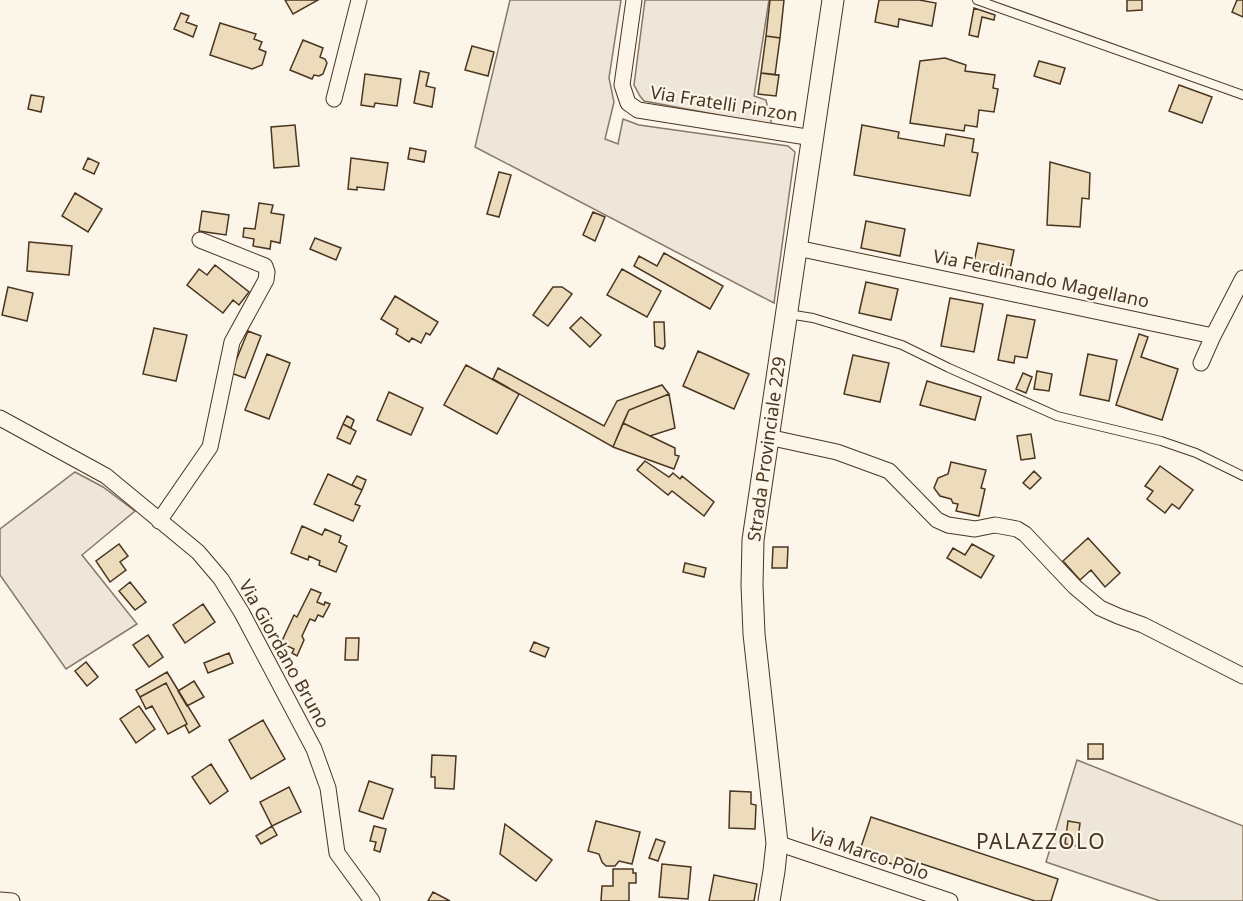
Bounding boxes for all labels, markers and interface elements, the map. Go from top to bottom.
street label: Via Fratelli Pinzon [649,79,800,127]
street label: Via Ferdinando Magellano [931,243,1152,313]
street label: Strada Provinciale 229 [741,355,791,543]
street label: Via Giordano Bruno [234,575,336,732]
street label: Via Marco Polo [806,821,932,885]
district label: PALAZZOLO [976,827,1106,855]

